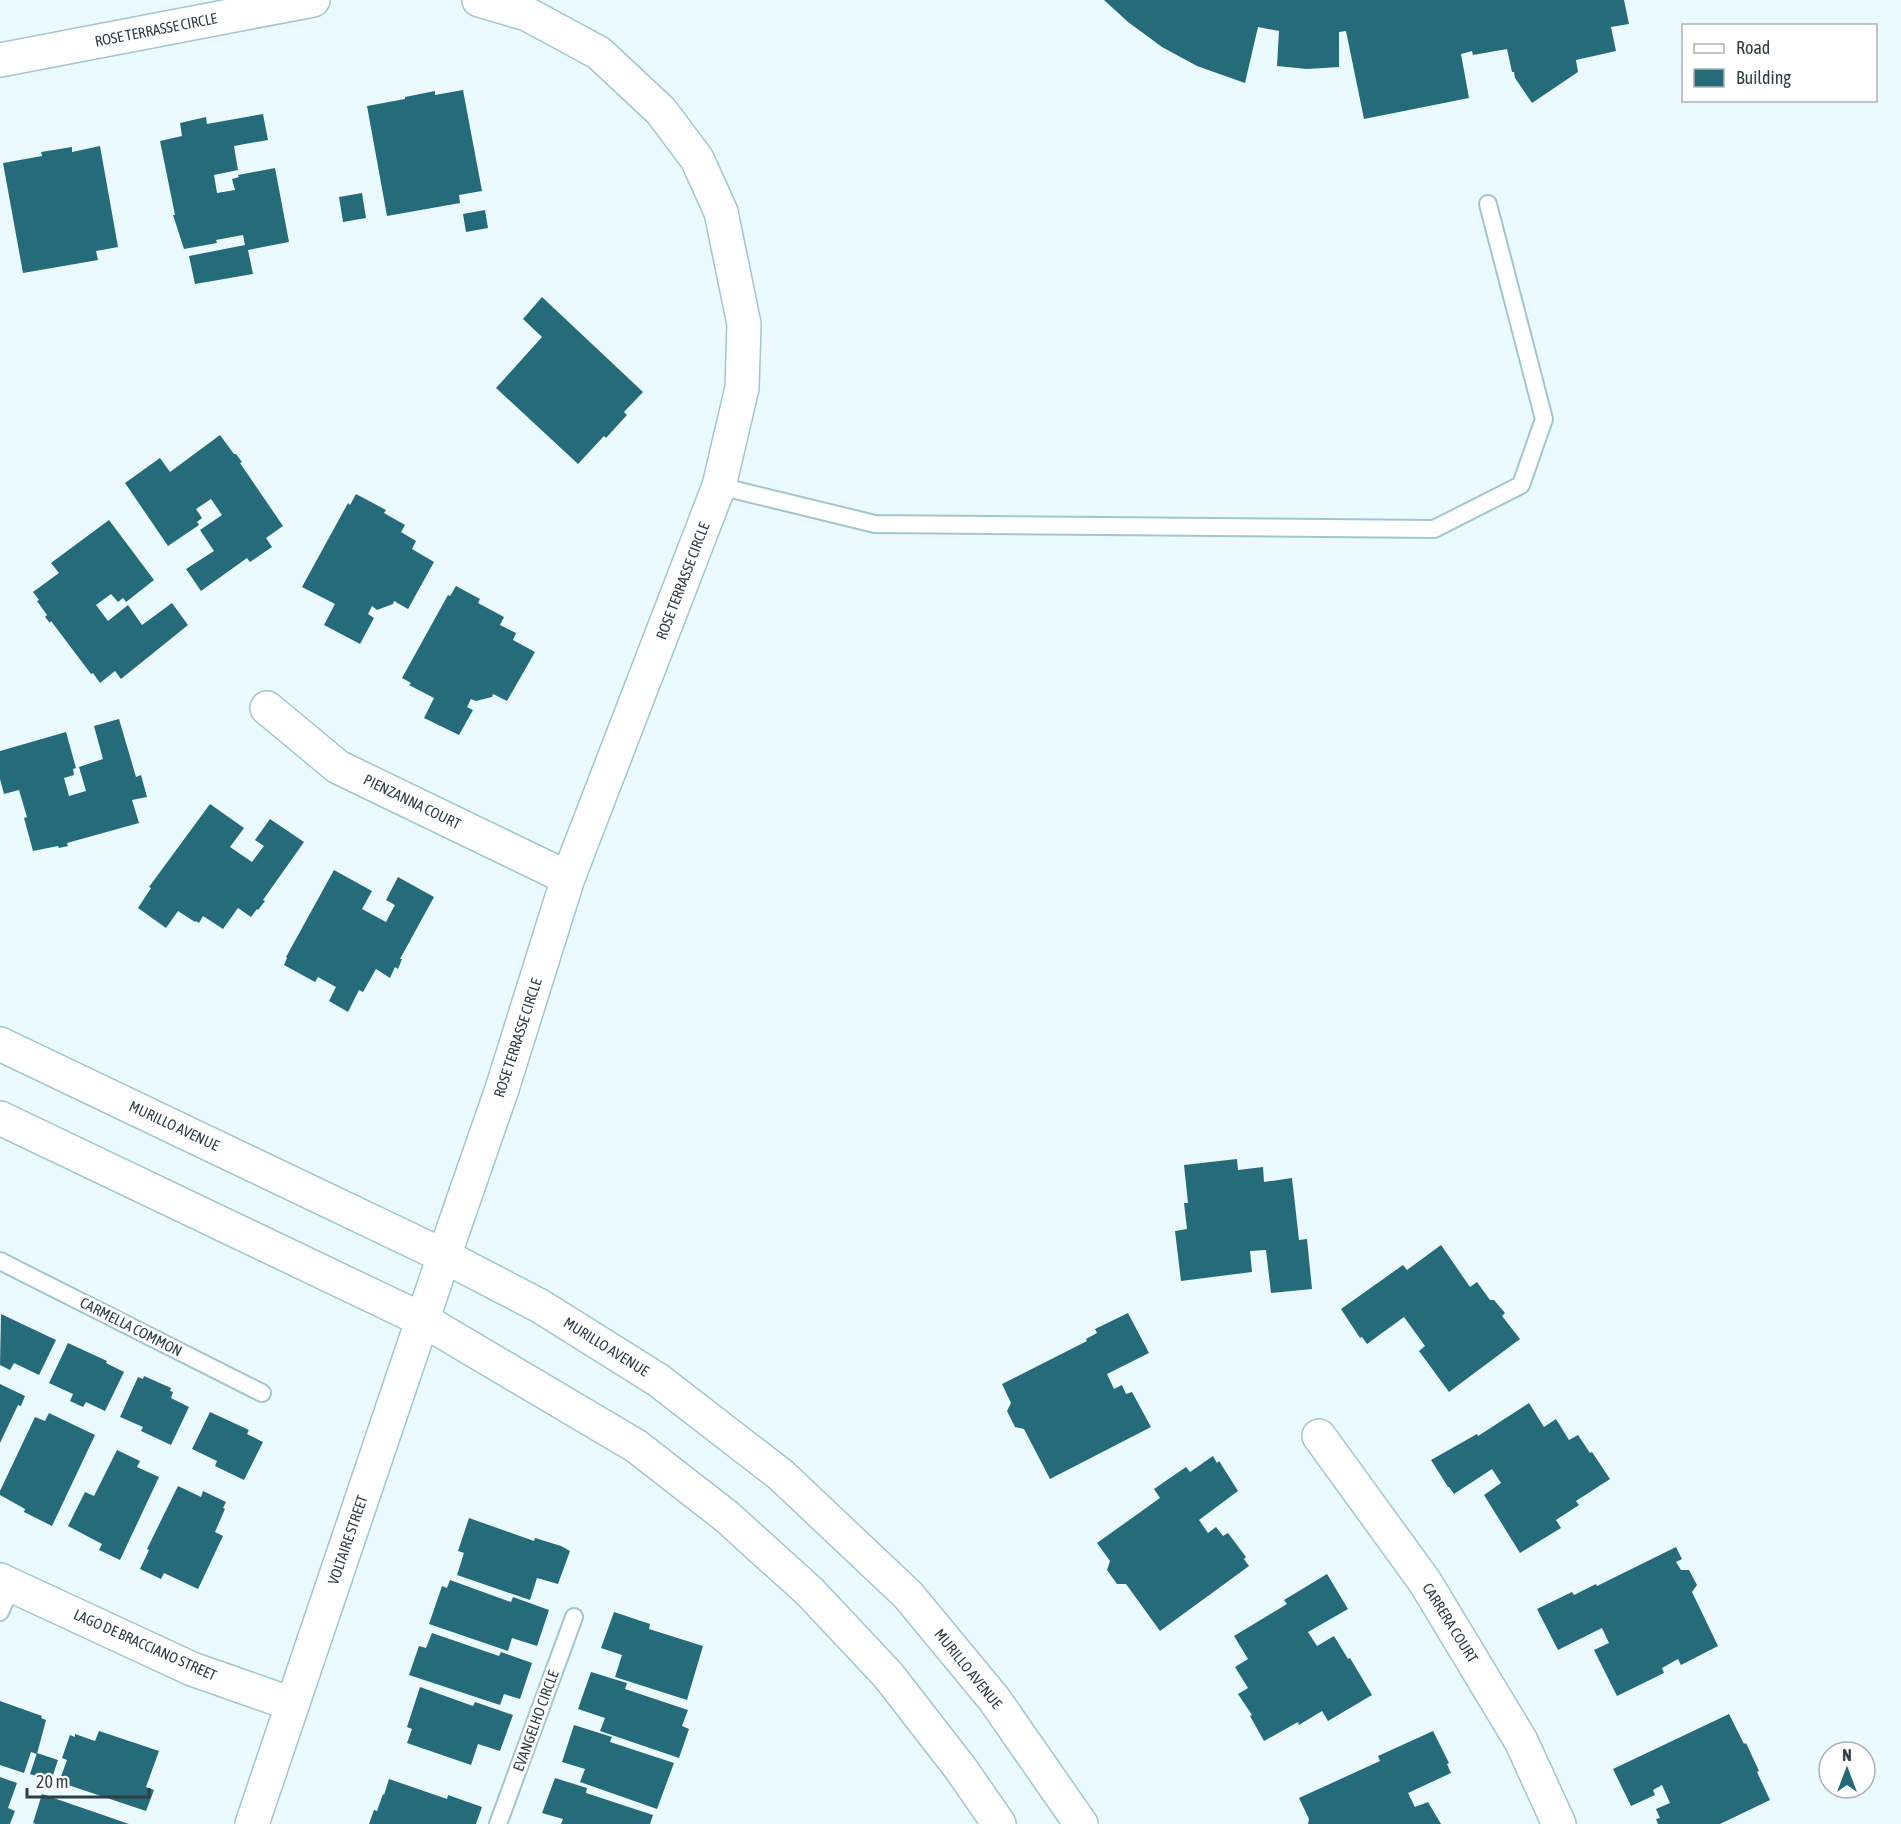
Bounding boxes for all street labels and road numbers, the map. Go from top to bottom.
street label: ROSE TERRASSE CIRCLE [93,9,219,50]
street label: ROSE TERRASSE CIRCLE [652,519,713,642]
street label: PIENZANNA COURT [361,771,464,833]
street label: ROSE TERRASSE CIRCLE [490,976,545,1099]
street label: MURILLO AVENUE [127,1097,222,1154]
street label: CARMELLA COMMON [77,1294,185,1360]
street label: MURILLO AVENUE [561,1314,653,1380]
street label: VOLTAIRE STREET [324,1493,371,1587]
street label: CARRERA COURT [1419,1580,1482,1666]
street label: LAGO DE BRACCIANO STREET [71,1605,220,1684]
street label: MURILLO AVENUE [931,1626,1006,1712]
street label: EVANGELHO CIRCLE [509,1667,562,1774]

